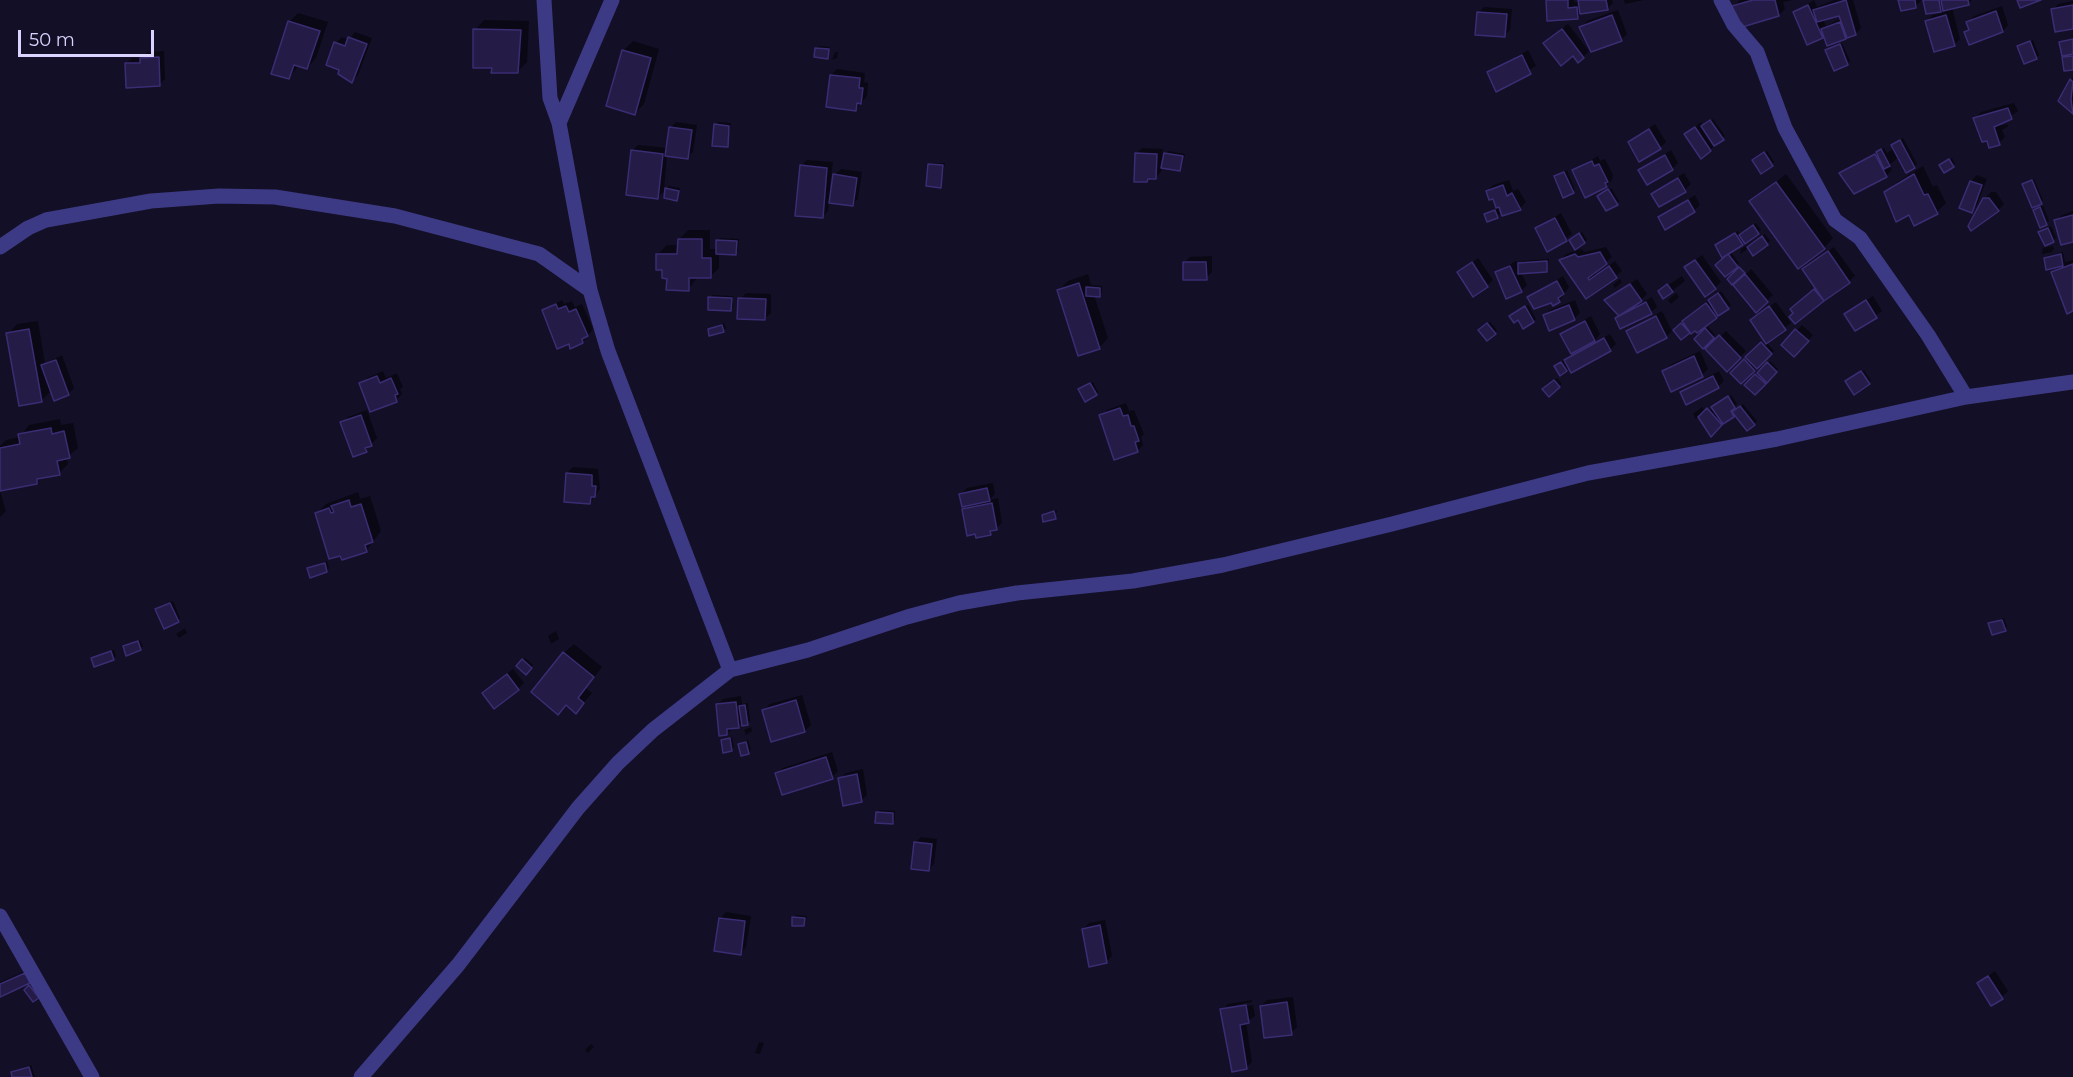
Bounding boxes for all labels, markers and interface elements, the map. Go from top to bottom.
scale bar [21,18,158,56]
text: 50 m [29,29,75,51]

